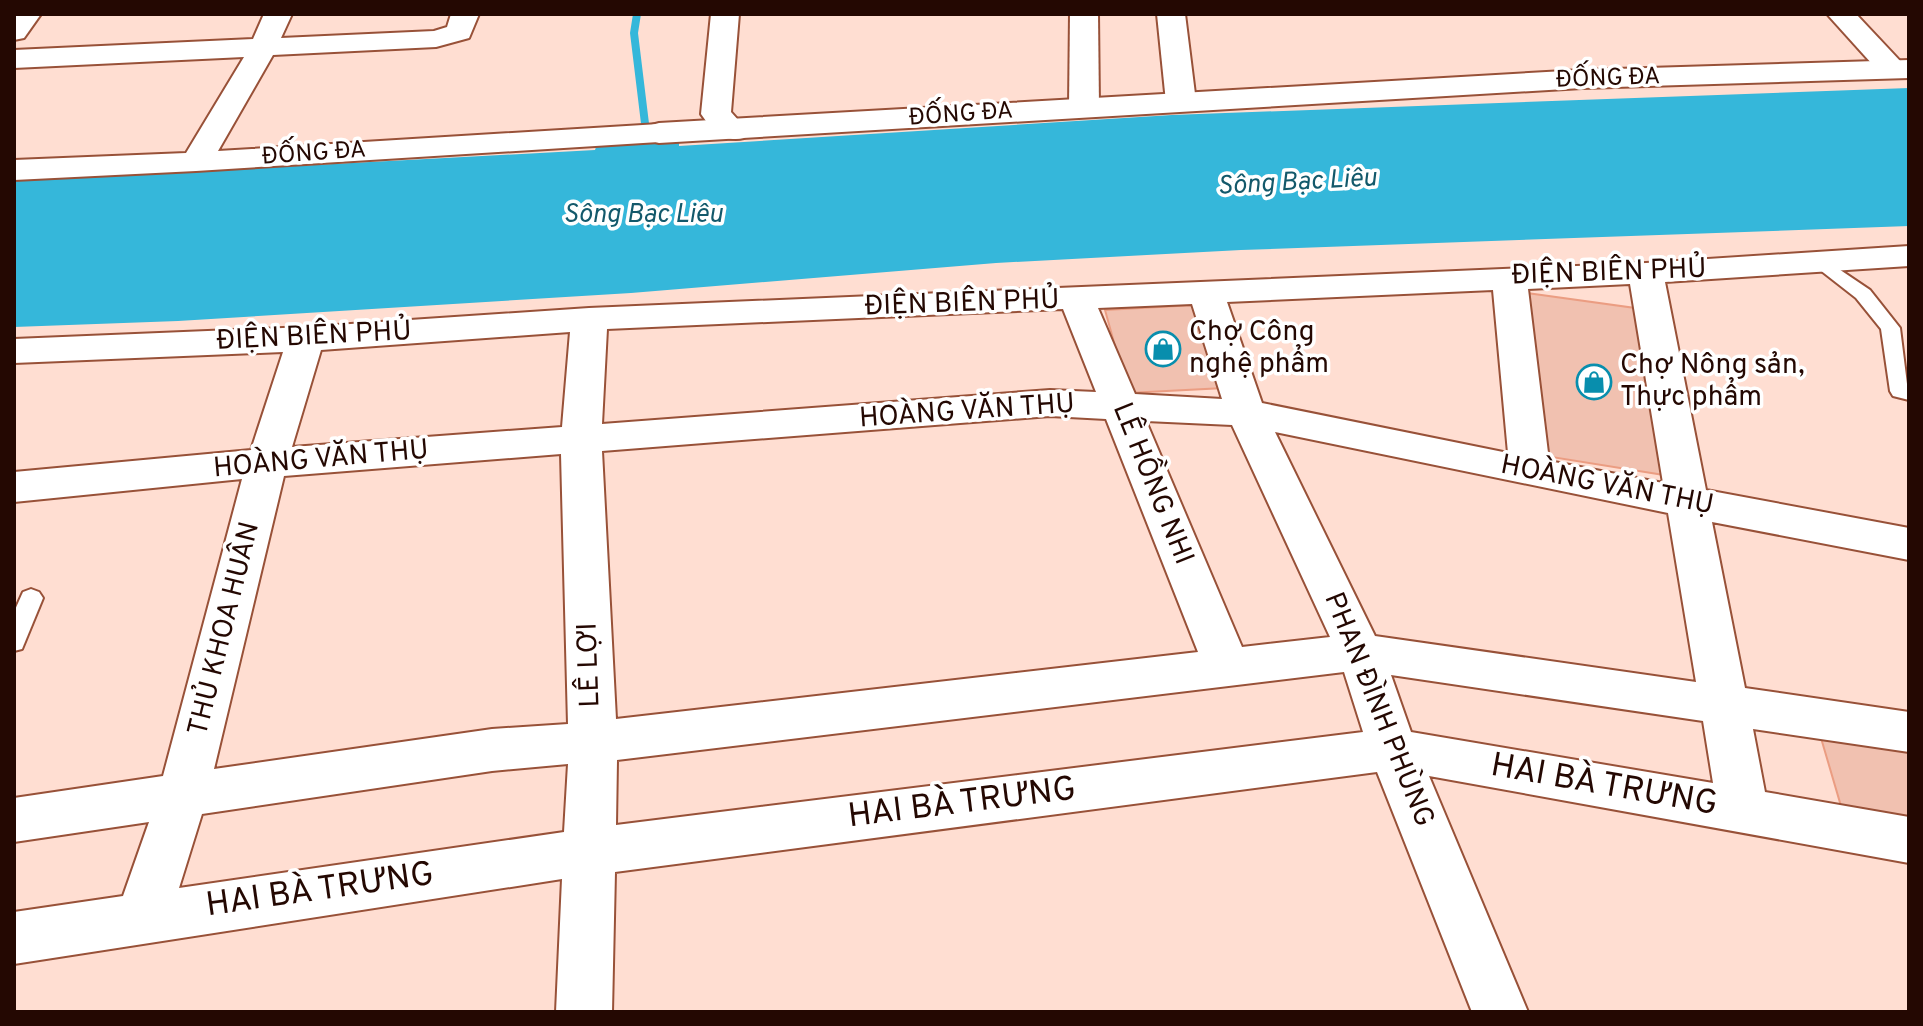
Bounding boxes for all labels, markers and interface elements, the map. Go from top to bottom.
street label: ĐỐNG ĐA [1555,56,1661,96]
street label: ĐỐNG ĐA [907,90,1014,134]
street label: ĐỐNG ĐA [260,129,367,173]
water label: Sông Bạc Liêu [1217,162,1378,204]
water label: Sông Bạc Liêu [563,199,724,232]
street label: ĐIỆN BIÊN PHỦ [1511,250,1707,294]
street label: ĐIỆN BIÊN PHỦ [864,281,1060,325]
street label: ĐIỆN BIÊN PHỦ [215,312,412,360]
place label: Chợ Công nghệ phẩm [1189,315,1329,383]
shop icon: Chợ Công nghệ phẩm [1144,330,1182,368]
place label: Chợ Nông sản, Thực phẩm [1620,348,1805,416]
shop icon: Chợ Nông sản, Thực phẩm [1575,363,1613,401]
street label: HOÀNG VĂN THỤ [858,385,1076,437]
street label: LÊ HỒNG NHI [1103,395,1206,570]
street label: HOÀNG VĂN THỤ [212,431,430,487]
street label: HOÀNG VĂN THỤ [1497,446,1717,524]
street label: THỦ KHOA HUÂN [179,518,269,740]
street label: PHAN ĐÌNH PHÙNG [1315,587,1443,833]
street label: LÊ LỢI [569,622,609,708]
street label: HAI BÀ TRƯNG [1487,743,1721,827]
street label: HAI BÀ TRƯNG [845,767,1079,839]
street label: HAI BÀ TRƯNG [203,852,437,928]

